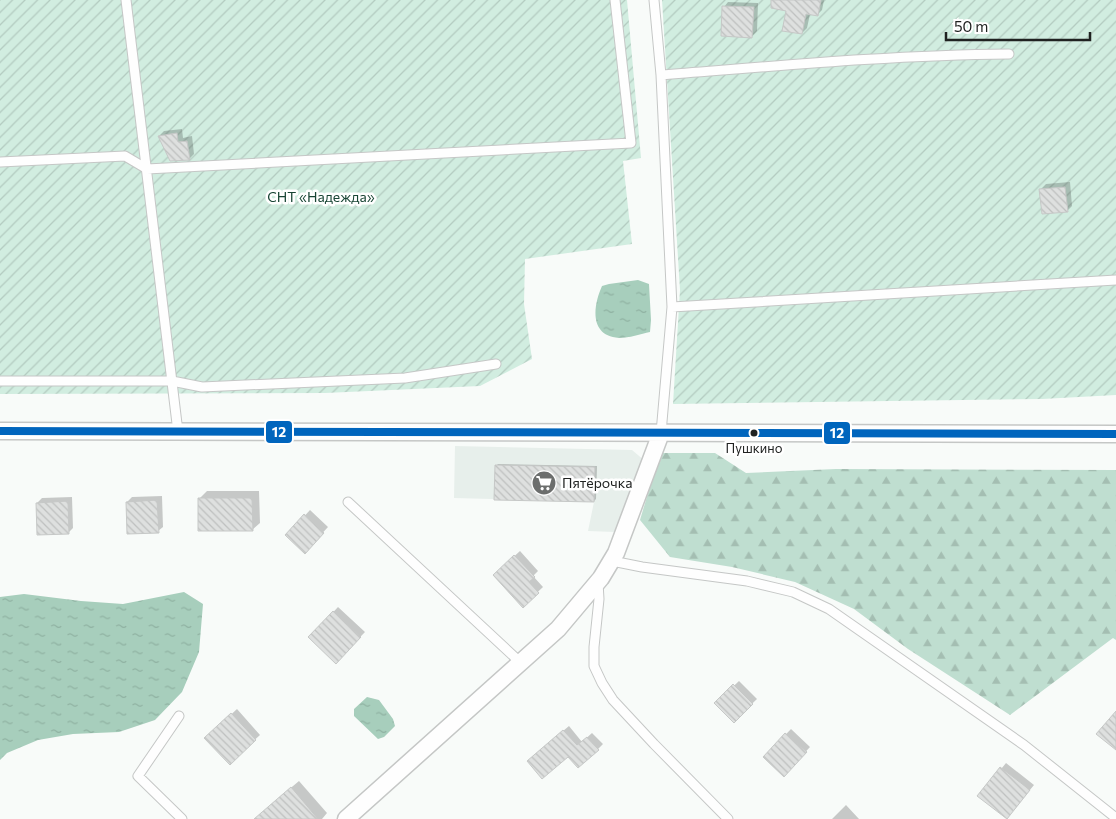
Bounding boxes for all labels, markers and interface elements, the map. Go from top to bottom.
scale bar [946,10,1090,42]
text: 50 m [954,17,988,35]
park label: СНТ «Надежда» [267,188,375,205]
line badge: 12 [265,420,293,444]
line badge: 12 [823,421,851,445]
text: 12 [272,423,286,440]
text: 12 [830,424,844,441]
marker: Пушкино [749,428,759,438]
place label: Пушкино [726,440,783,456]
supermarket icon: Пятёрочка [531,470,557,496]
place label: Пятёрочка [562,474,632,491]

